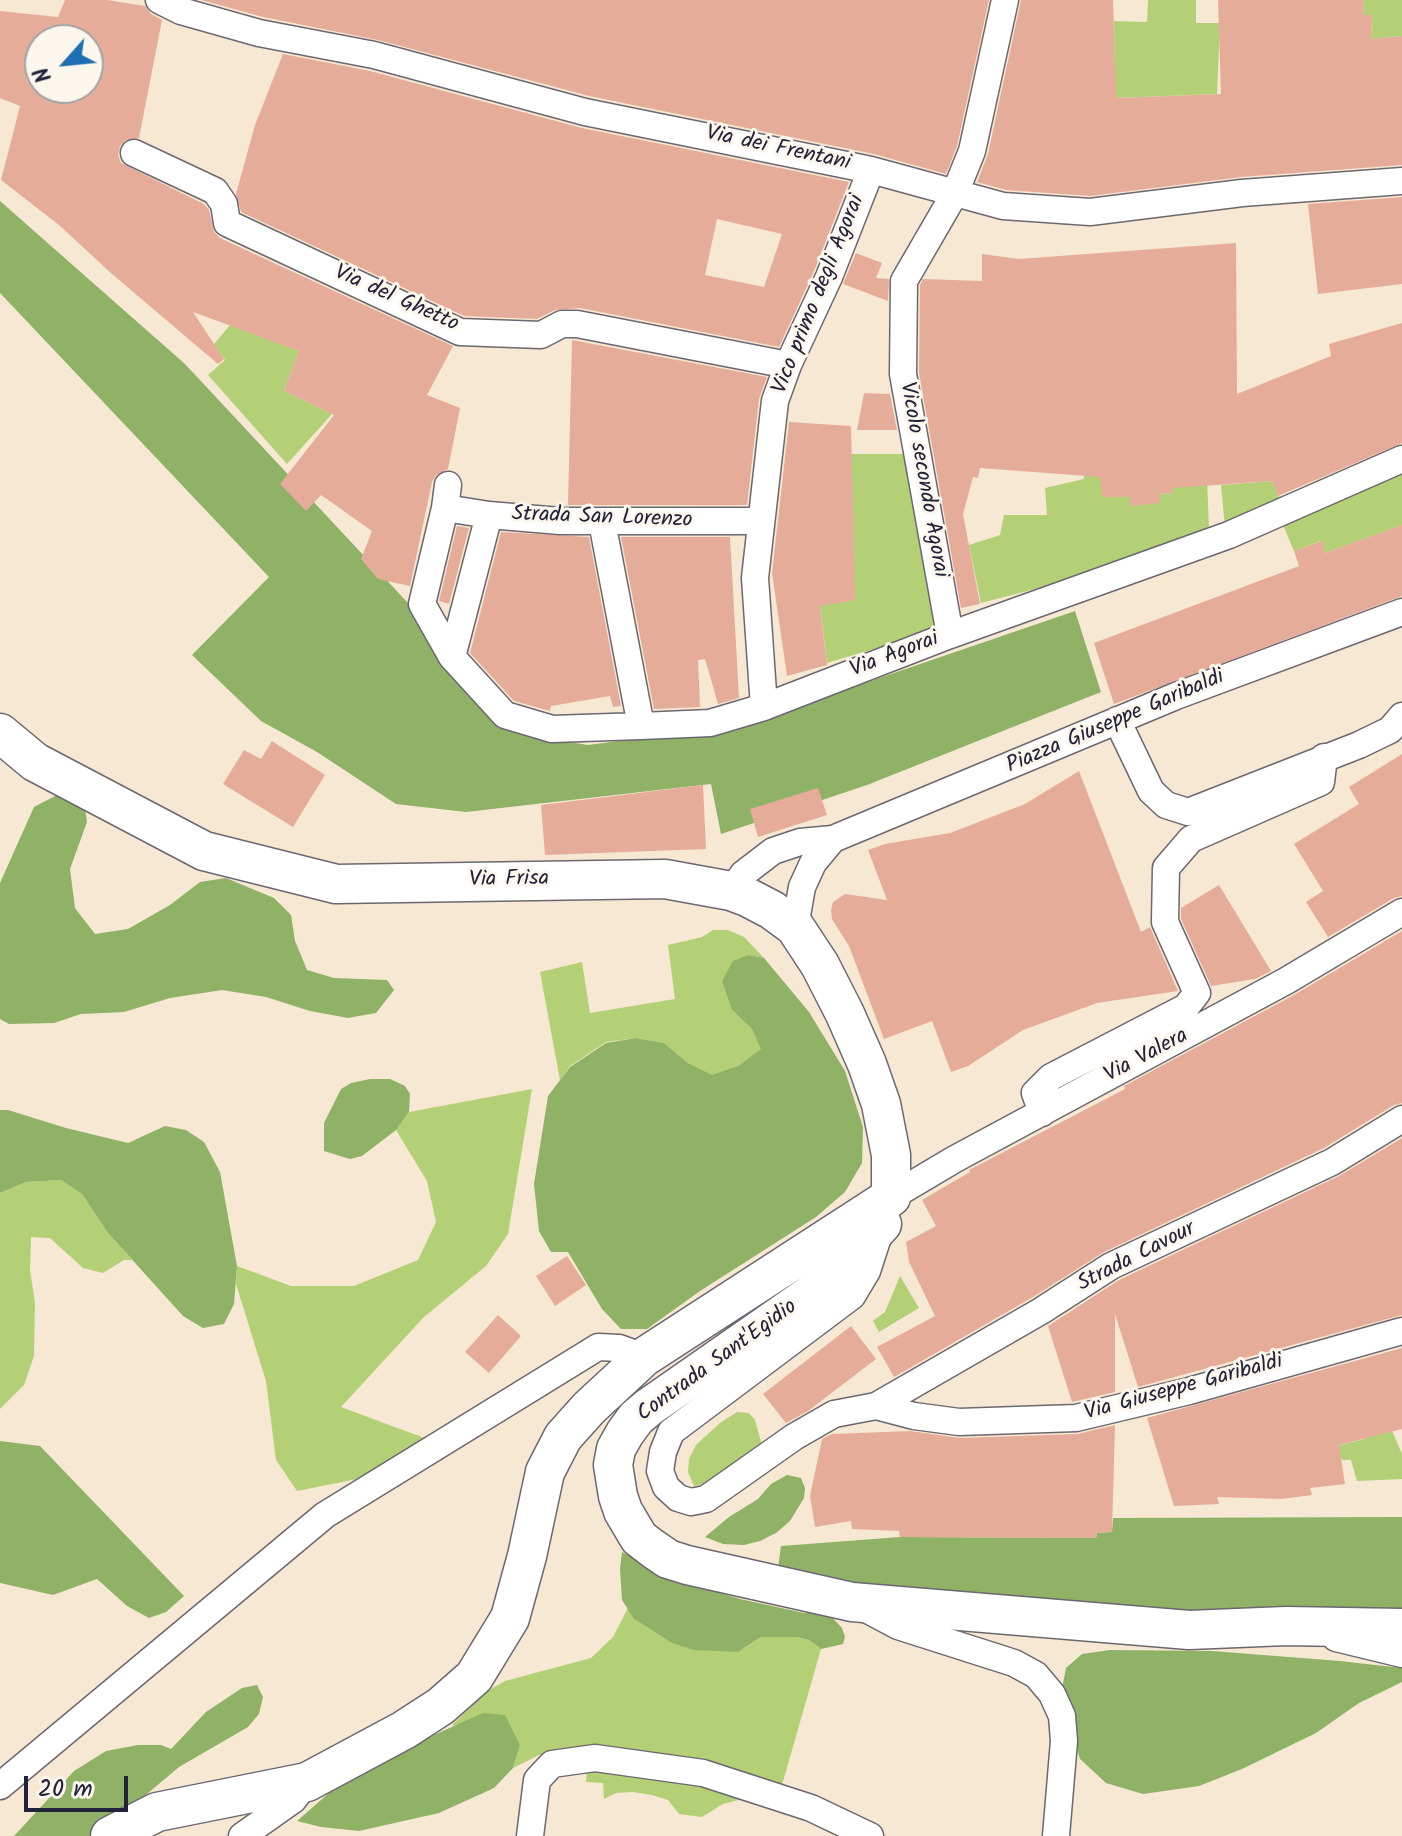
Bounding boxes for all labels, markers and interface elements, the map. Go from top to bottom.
north arrow [24,24,104,104]
text: N [25,60,63,88]
street label: Via dei Frentani [703,122,853,178]
street label: Vico primo degli Agorai [768,192,872,398]
street label: Via del Ghetto [330,261,462,339]
street label: Vicolo secondo Agorai [892,380,952,580]
street label: Strada San Lorenzo [511,503,693,535]
street label: Via Agorai [847,627,943,685]
street label: Piazza Giuseppe Garibaldi [1003,665,1229,781]
street label: Via Frisa [469,867,549,895]
street label: Via Valera [1101,1024,1193,1090]
street label: Strada Cavour [1074,1217,1200,1299]
street label: Contrada Sant'Egidio [633,1295,803,1429]
street label: Via Giuseppe Garibaldi [1082,1350,1286,1428]
scale bar [28,1760,132,1810]
text: 20 m [38,1770,93,1809]

